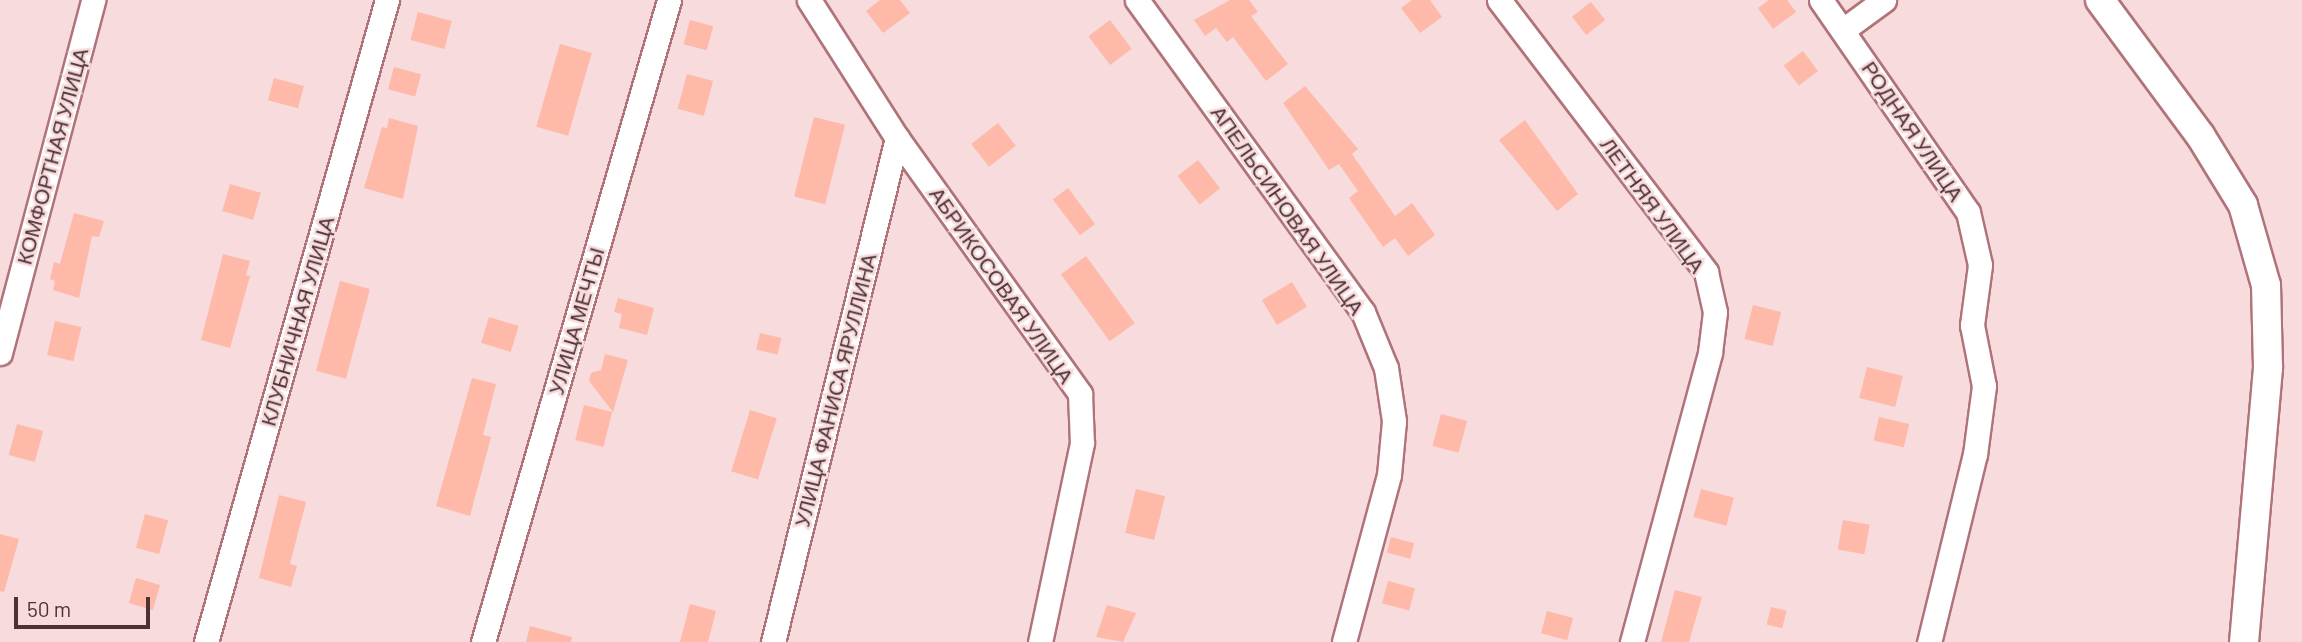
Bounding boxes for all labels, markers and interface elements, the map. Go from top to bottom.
street label: КОМФОРТНАЯ УЛИЦА [11,45,93,267]
street label: РОДНАЯ УЛИЦА [1857,56,1969,206]
street label: АПЕЛЬСИНОВАЯ УЛИЦА [1206,101,1370,319]
street label: ЛЕТНЯЯ УЛИЦА [1595,132,1711,278]
street label: АБРИКОСОВАЯ УЛИЦА [925,182,1079,388]
street label: КЛУБНИЧНАЯ УЛИЦА [255,213,339,429]
street label: УЛИЦА МЕЧТЫ [543,244,609,398]
street label: УЛИЦА ФАНИСА ЯРУЛЛИНА [789,251,881,529]
scale bar [18,582,154,626]
text: 50 m [27,596,71,621]

